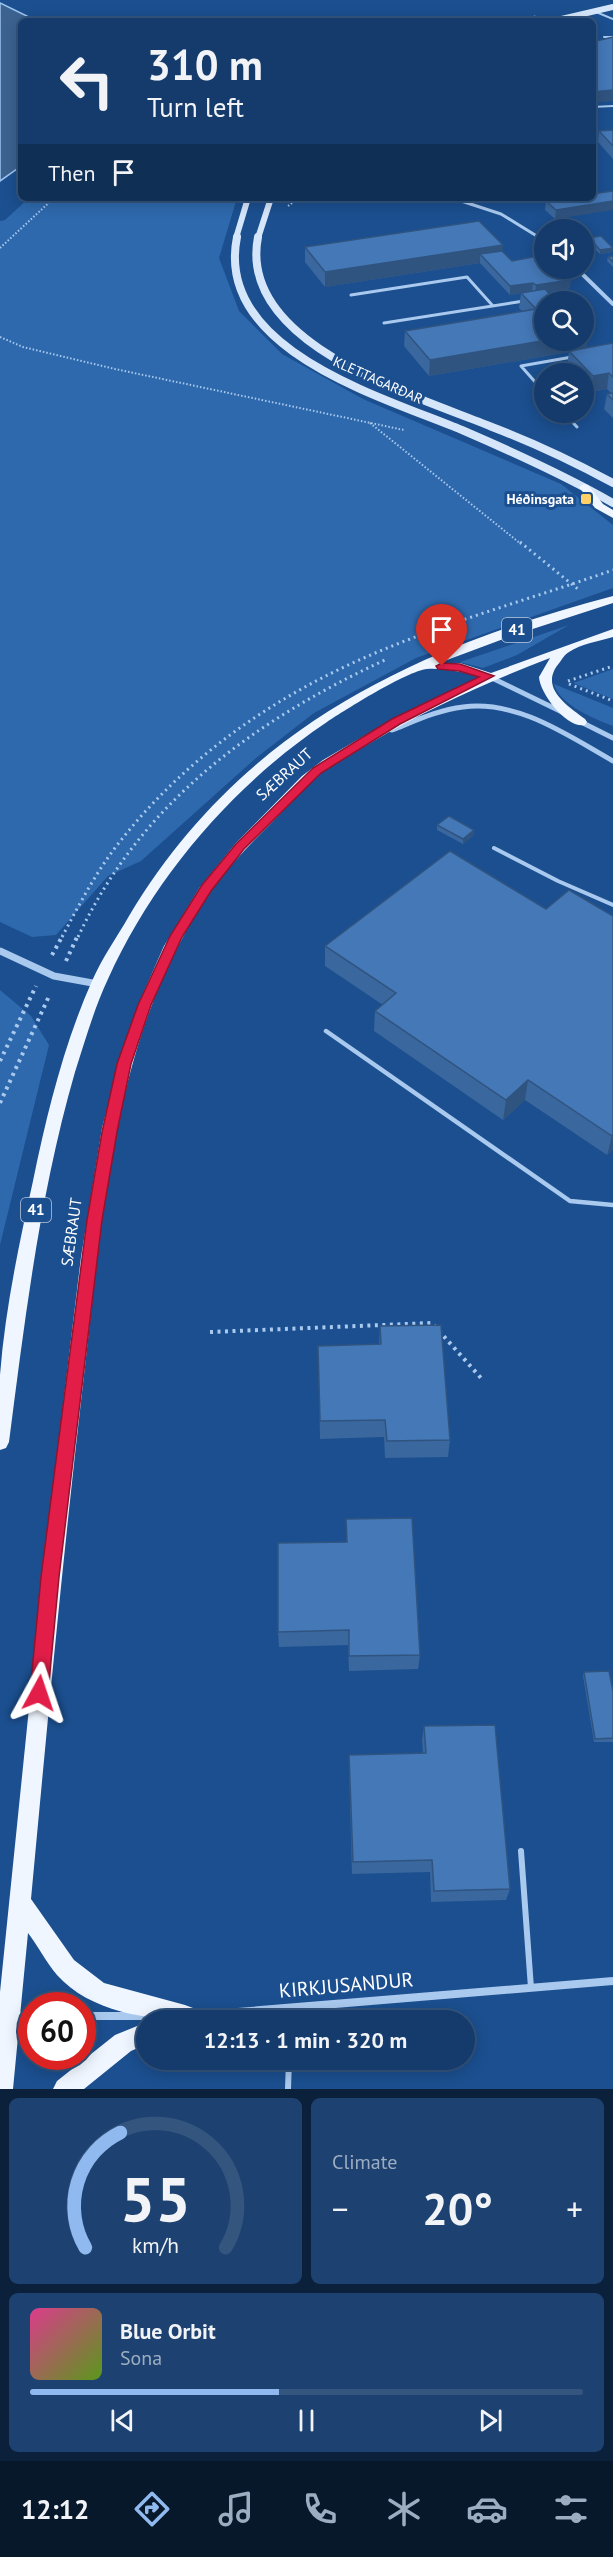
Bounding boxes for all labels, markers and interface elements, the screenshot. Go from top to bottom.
text: 310 m [147,37,263,92]
icon: left [48,42,126,120]
text: Turn left [147,90,244,124]
icon: arrive [107,156,140,189]
text: Then [48,159,95,187]
map controls [534,219,594,423]
button: sound [534,219,594,279]
button: search [534,291,594,351]
street label: KLETTAGARÐAR [330,352,426,408]
button: layers [534,363,594,423]
place label: Héðinsgata [506,490,574,508]
marker: Héðinsgata [579,492,593,506]
pin [416,604,467,666]
icon: arrive [425,613,458,646]
road number: 41 [502,618,532,642]
street label: SÆBRAUT [252,743,316,805]
street label: SÆBRAUT [56,1196,86,1268]
road number: 41 [21,1198,51,1222]
position arrow [7,1661,71,1725]
street label: KIRKJUSANDUR [278,1966,414,2004]
speed limit sign: 60 [18,1992,96,2070]
text: 12:13 · 1 min · 320 m [204,2026,407,2054]
text: Climate [332,2149,398,2175]
text: 55 [120,2158,191,2239]
text: 20° [422,2179,493,2237]
text: − [332,2187,349,2230]
text: + [566,2187,583,2230]
text: km/h [132,2231,179,2259]
text: Blue Orbit [120,2317,216,2345]
text: Sona [120,2345,162,2371]
icon: previous [106,2404,139,2437]
icon: pause [290,2404,323,2437]
icon: next [474,2404,507,2437]
icon: directions [131,2488,173,2530]
icon: music [215,2488,257,2530]
icon: phone [299,2488,341,2530]
icon: climate [383,2488,425,2530]
icon: car [466,2488,508,2530]
icon: filters [550,2488,592,2530]
text: 12:12 [21,2492,89,2526]

